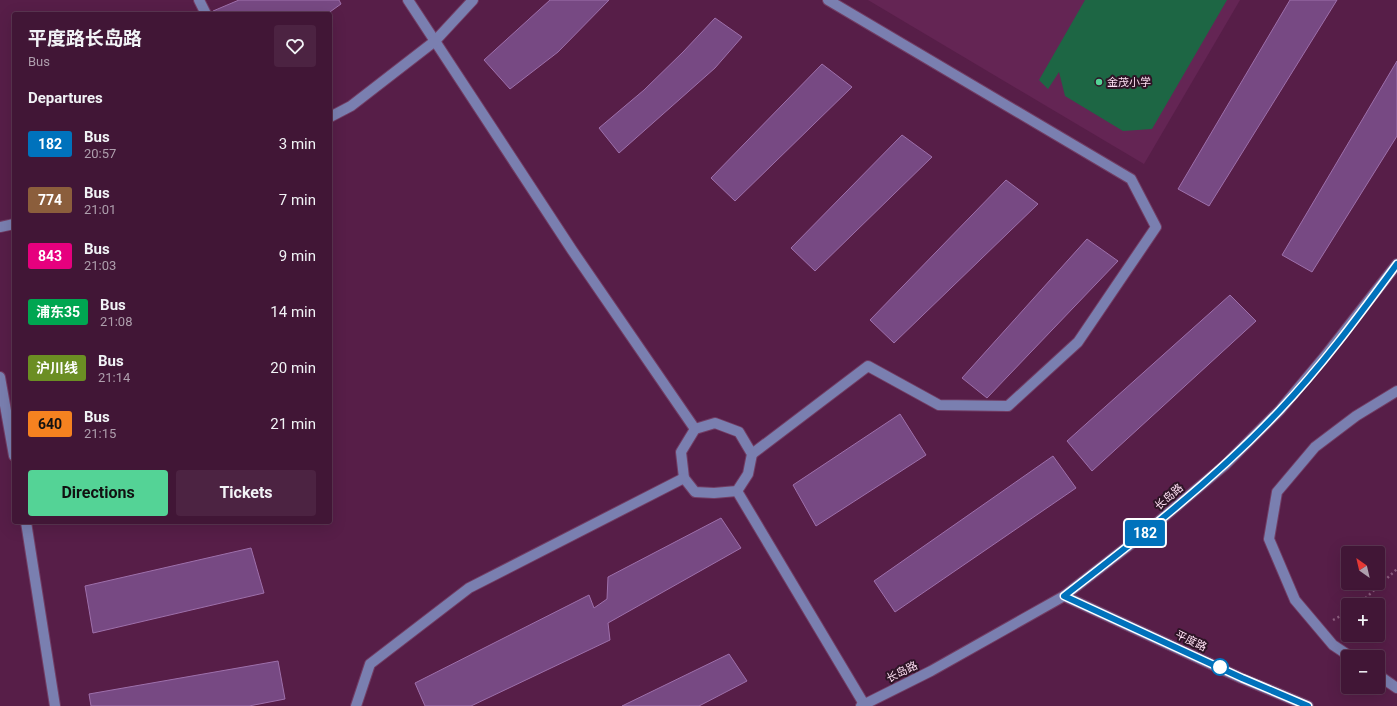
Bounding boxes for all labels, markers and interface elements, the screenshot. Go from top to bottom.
button: heart [274,25,316,67]
text: 平度路长岛路 [28,27,142,50]
text: Bus [28,54,50,69]
place label: 金茂小学 [1107,76,1151,89]
marker: 金茂小学 [1094,77,1104,87]
text: Departures [28,89,103,107]
text: Bus [84,128,110,146]
text: 3 min [279,135,316,153]
text: 182 [38,136,62,152]
text: 20:57 [84,146,116,161]
text: Bus [84,184,110,202]
text: 7 min [279,191,316,209]
text: 774 [38,192,62,208]
text: 21:01 [84,202,116,217]
text: Bus [84,240,110,258]
text: 9 min [279,247,316,265]
text: 843 [38,248,62,264]
text: 21:03 [84,258,116,273]
text: Bus [100,296,126,314]
text: 14 min [270,303,316,321]
text: 浦东35 [36,304,80,320]
text: 21:08 [100,314,132,329]
text: Bus [98,352,124,370]
text: 20 min [270,359,316,377]
text: 沪川线 [36,360,78,376]
text: 21:14 [98,370,130,385]
text: Bus [84,408,110,426]
text: 21 min [270,415,316,433]
text: 640 [38,416,62,432]
text: 21:15 [84,426,116,441]
button: Directions [28,470,168,516]
button: Tickets [176,470,316,516]
street label: 长岛路 [1152,481,1186,513]
line badge: 182 [1122,520,1168,546]
text: 182 [1133,525,1157,541]
north arrow [1341,546,1385,590]
map controls [1341,546,1385,694]
button: + [1341,598,1385,642]
street label: 平度路 [1173,628,1209,654]
button: − [1341,650,1385,694]
unlabelled marker [1211,658,1229,676]
street label: 长岛路 [884,659,920,685]

